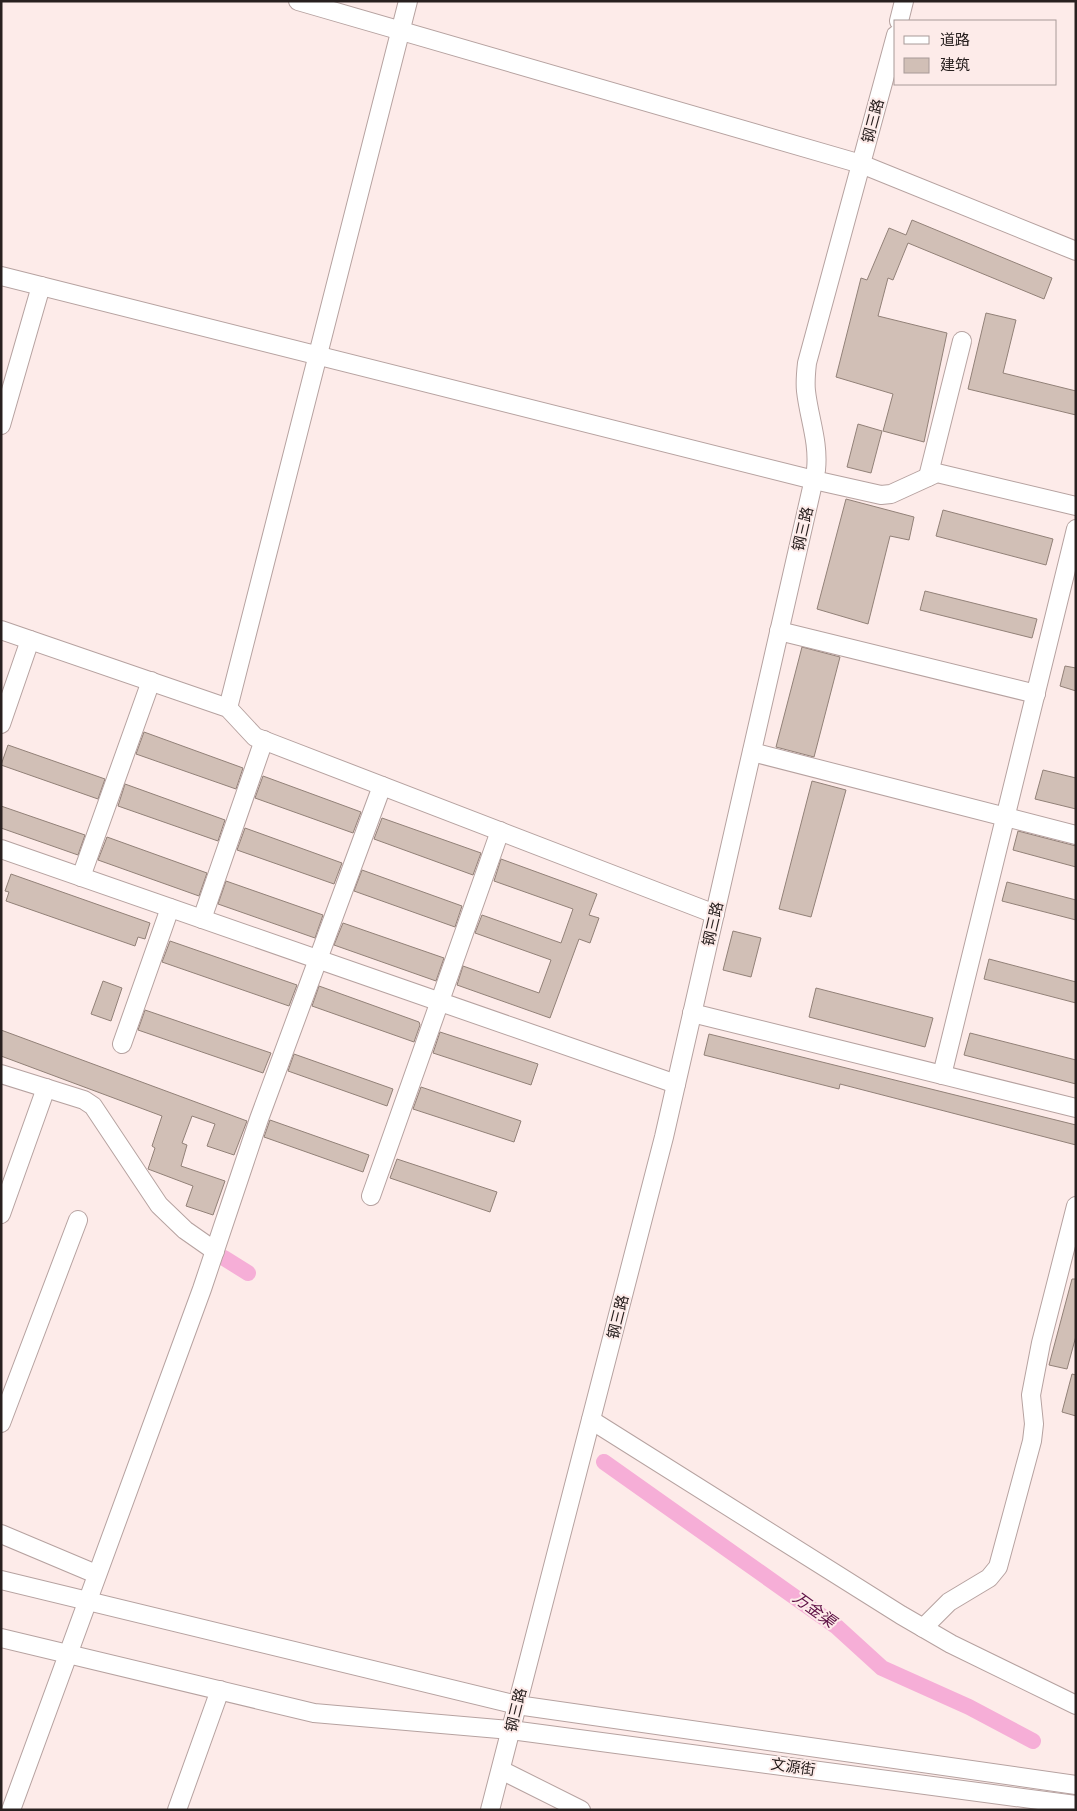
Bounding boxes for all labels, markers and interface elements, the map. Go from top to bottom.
legend [894,20,1057,85]
text: 道路 [940,31,970,49]
text: 建筑 [940,56,970,74]
street label: 钢三路 [858,97,888,145]
street label: 钢三路 [789,505,817,553]
street label: 钢三路 [699,900,727,948]
street label: 钢三路 [604,1293,632,1341]
water label: 万金渠 [789,1588,841,1633]
street label: 钢三路 [502,1686,530,1734]
street label: 文源街 [769,1755,817,1779]

